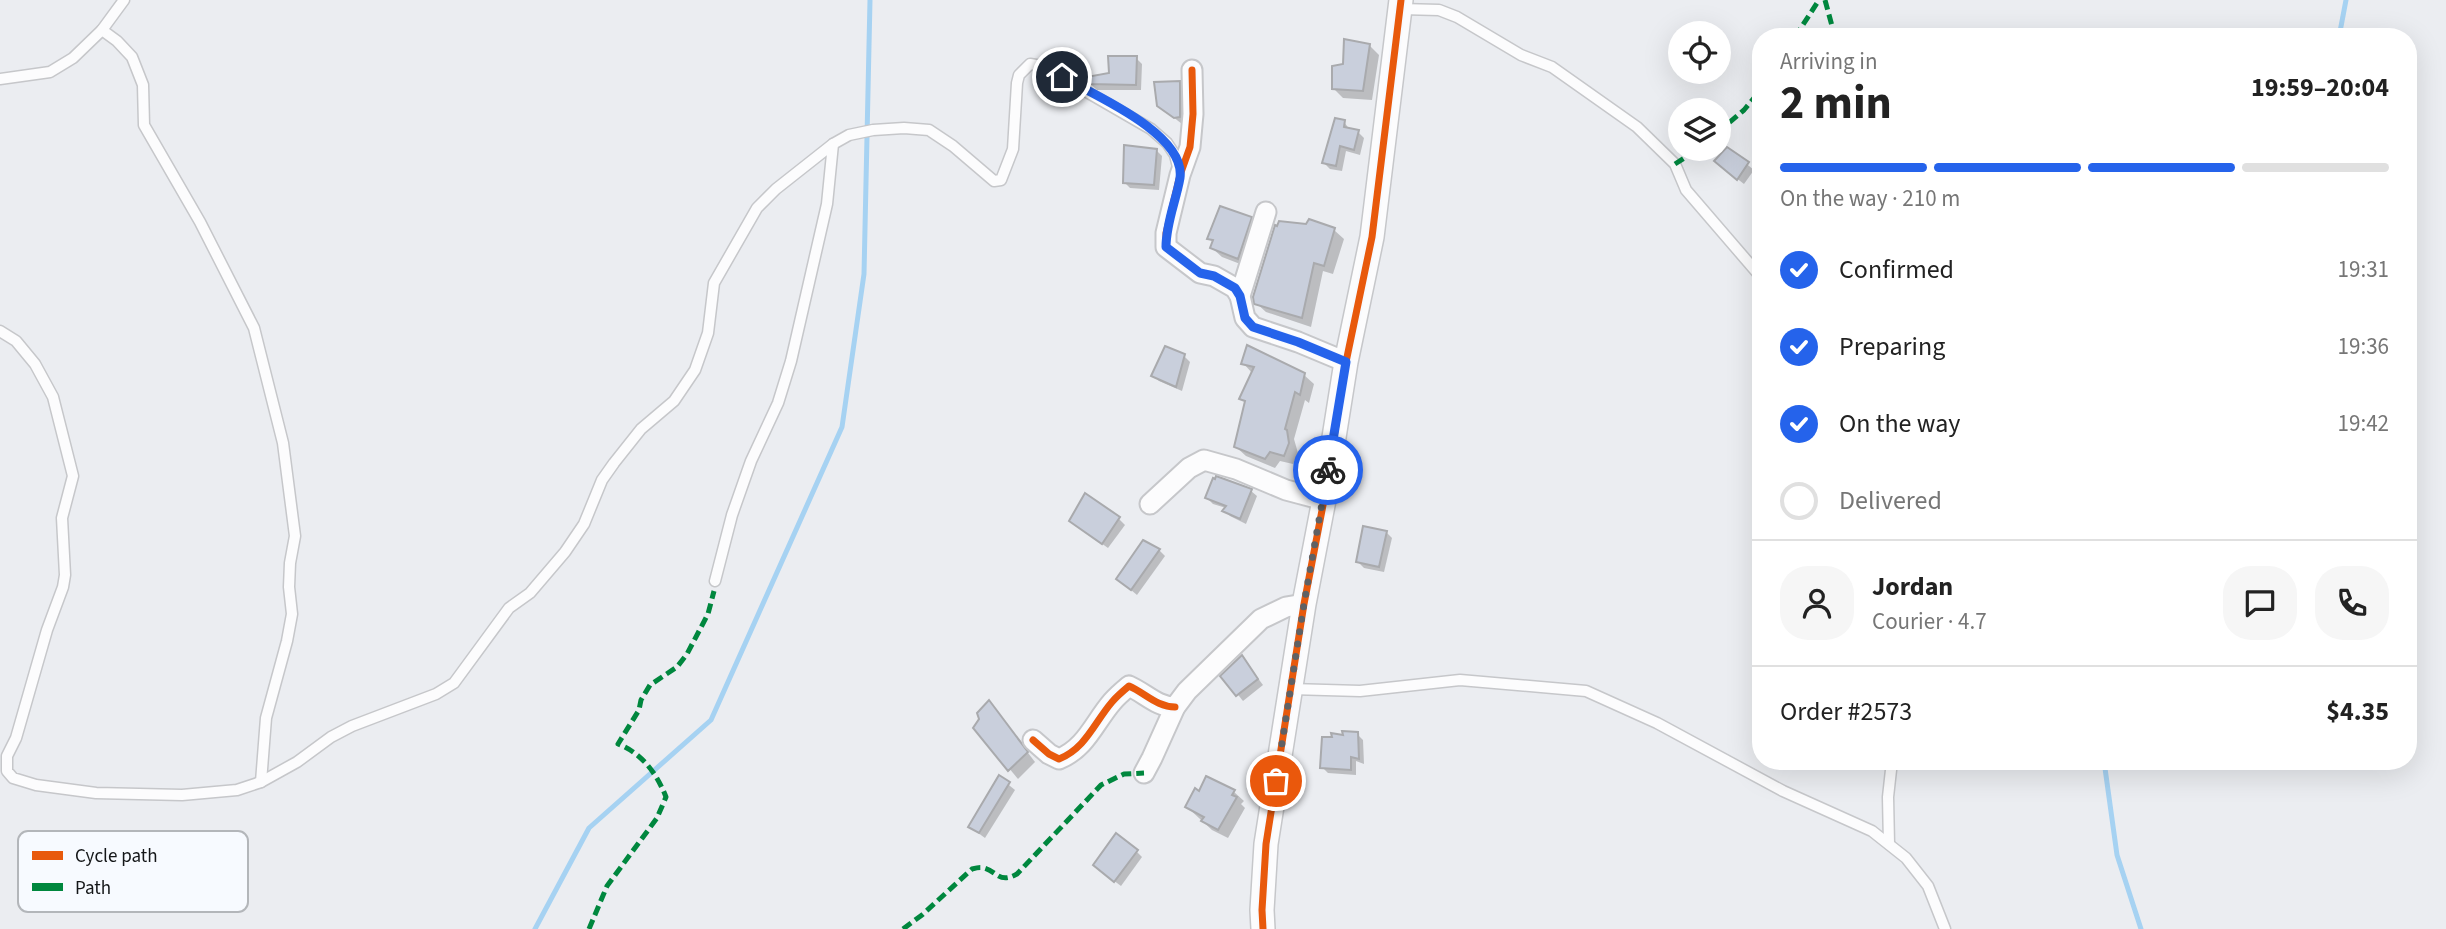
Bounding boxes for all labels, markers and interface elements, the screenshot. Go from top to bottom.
map controls [1668,21,1731,161]
button: locate [1668,21,1731,84]
text: Arriving in [1780,45,1878,78]
pin [1032,47,1092,107]
icon: home [1043,58,1081,96]
text: 19:59–20:04 [2251,69,2389,106]
text: 2 min [1780,71,1892,136]
button: layers [1668,98,1731,161]
text: On the way · 210 m [1780,182,1960,215]
icon: check [1780,251,1818,289]
text: Confirmed [1839,251,1954,288]
text: 19:31 [2338,253,2389,286]
icon: check [1780,328,1818,366]
text: Preparing [1839,328,1945,365]
text: 19:36 [2338,330,2389,363]
icon: check [1780,405,1818,443]
text: On the way [1839,405,1960,442]
text: 19:42 [2338,407,2389,440]
courier [1293,435,1363,505]
icon: bike [1309,451,1347,489]
text: Delivered [1839,482,1942,519]
button: person [1780,566,1854,640]
button: chat [2223,566,2297,640]
button: phone [2315,566,2389,640]
text: Jordan [1872,568,1953,605]
text: Courier · 4.7 [1872,605,1987,638]
text: Order #2573 [1780,693,1912,730]
text: $4.35 [2326,693,2389,730]
pin [1246,751,1306,811]
icon: bag [1257,762,1295,800]
legend [18,831,248,912]
text: Cycle path [75,843,157,870]
text: Path [75,875,111,902]

